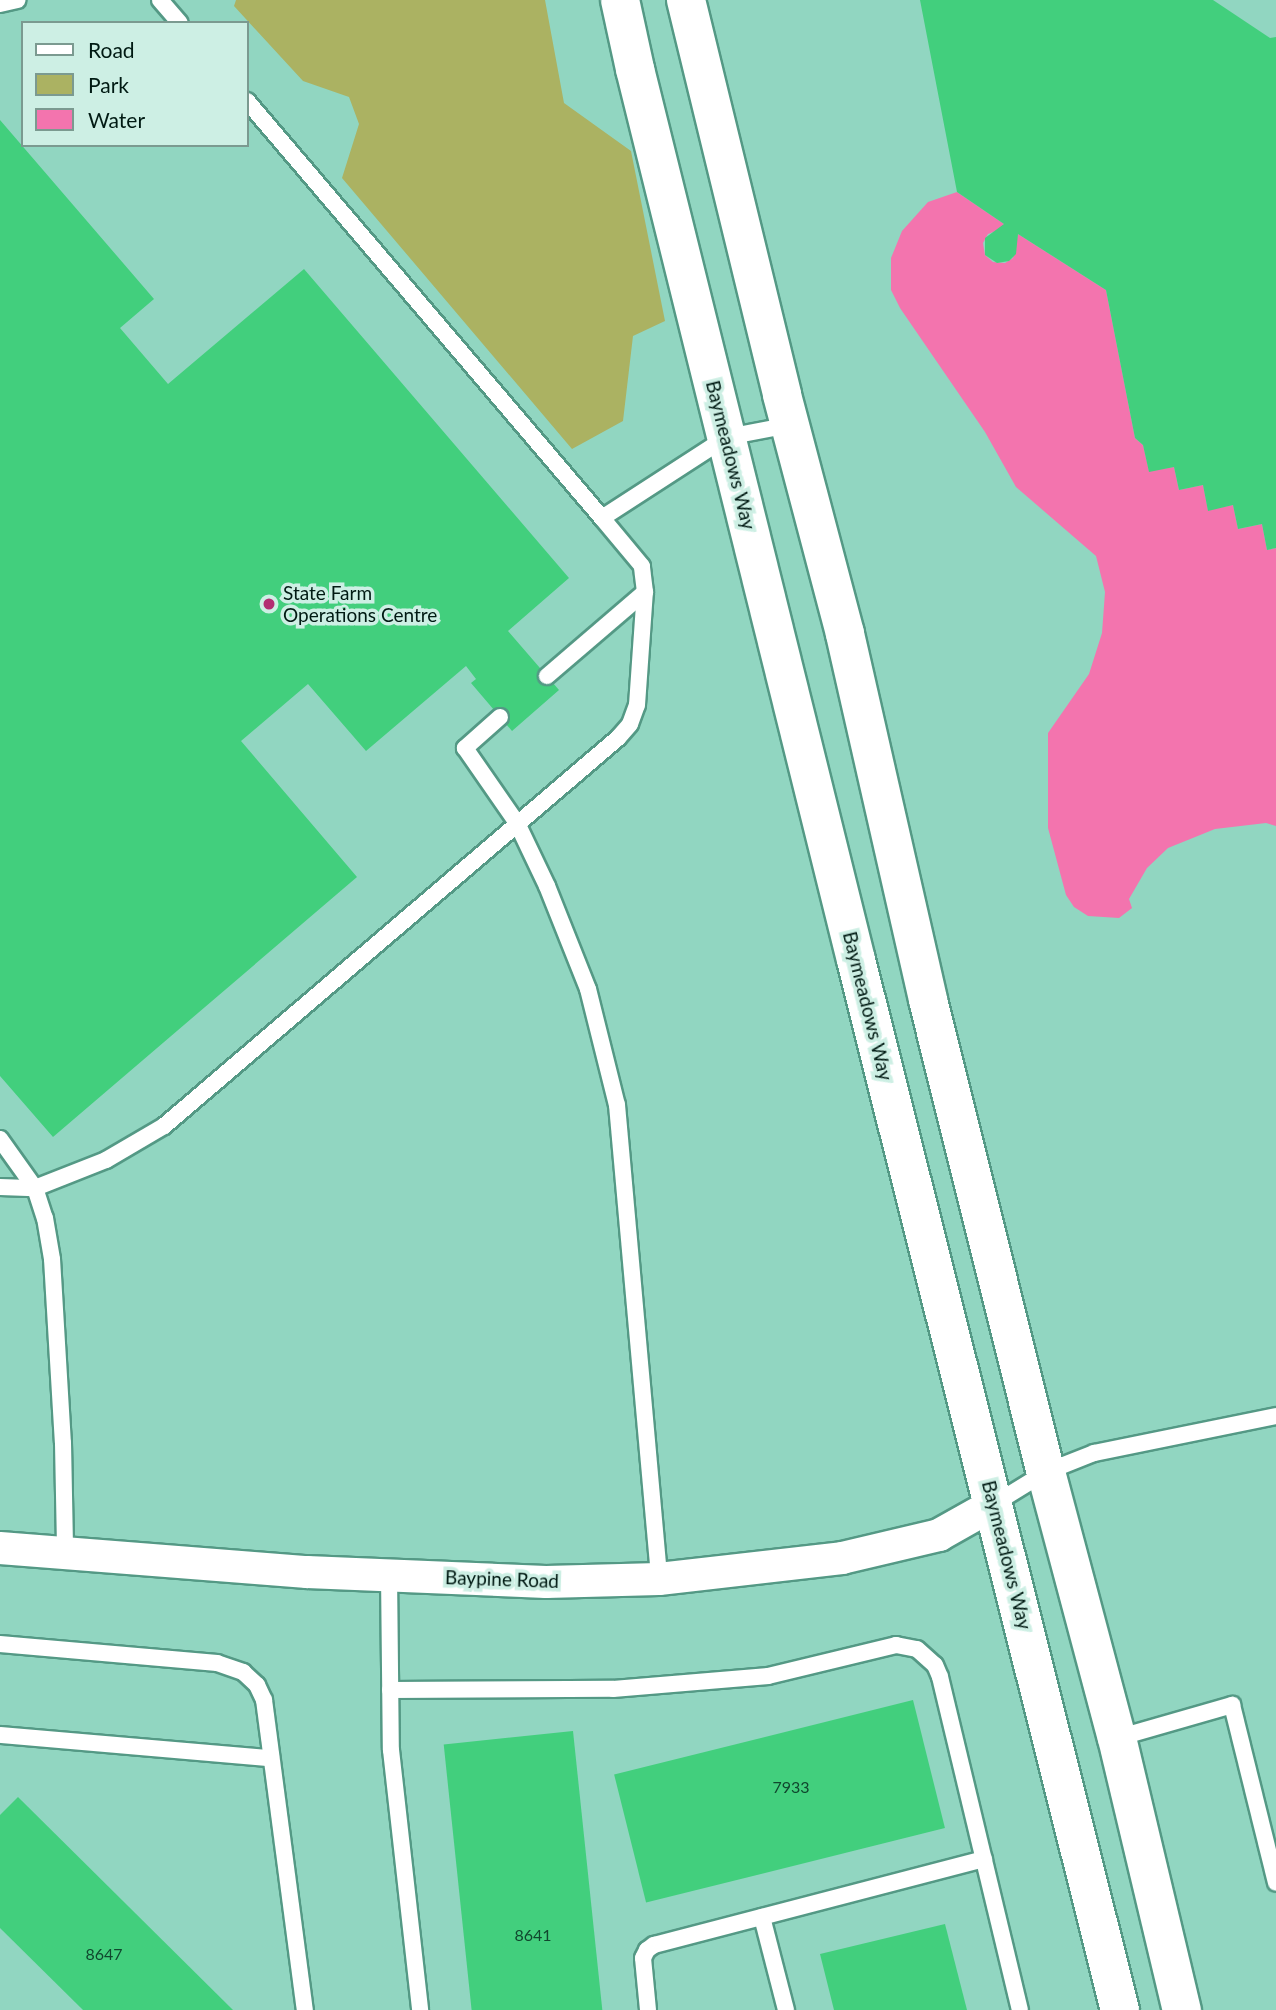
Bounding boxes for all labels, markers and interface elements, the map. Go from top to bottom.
legend [21,21,248,147]
text: Road [88,37,135,62]
text: Park [88,72,129,97]
text: Water [88,107,145,132]
street label: Baymeadows Way [701,378,761,532]
place label: State Farm Operations Centre [283,582,437,626]
marker: State Farm Operations Centre [261,596,277,612]
street label: Baymeadows Way [838,929,898,1083]
street label: Baymeadows Way [977,1478,1037,1632]
street label: Baypine Road [445,1566,559,1592]
house number: 7933 [772,1777,810,1797]
house number: 8641 [514,1925,552,1945]
house number: 8647 [85,1944,123,1964]

